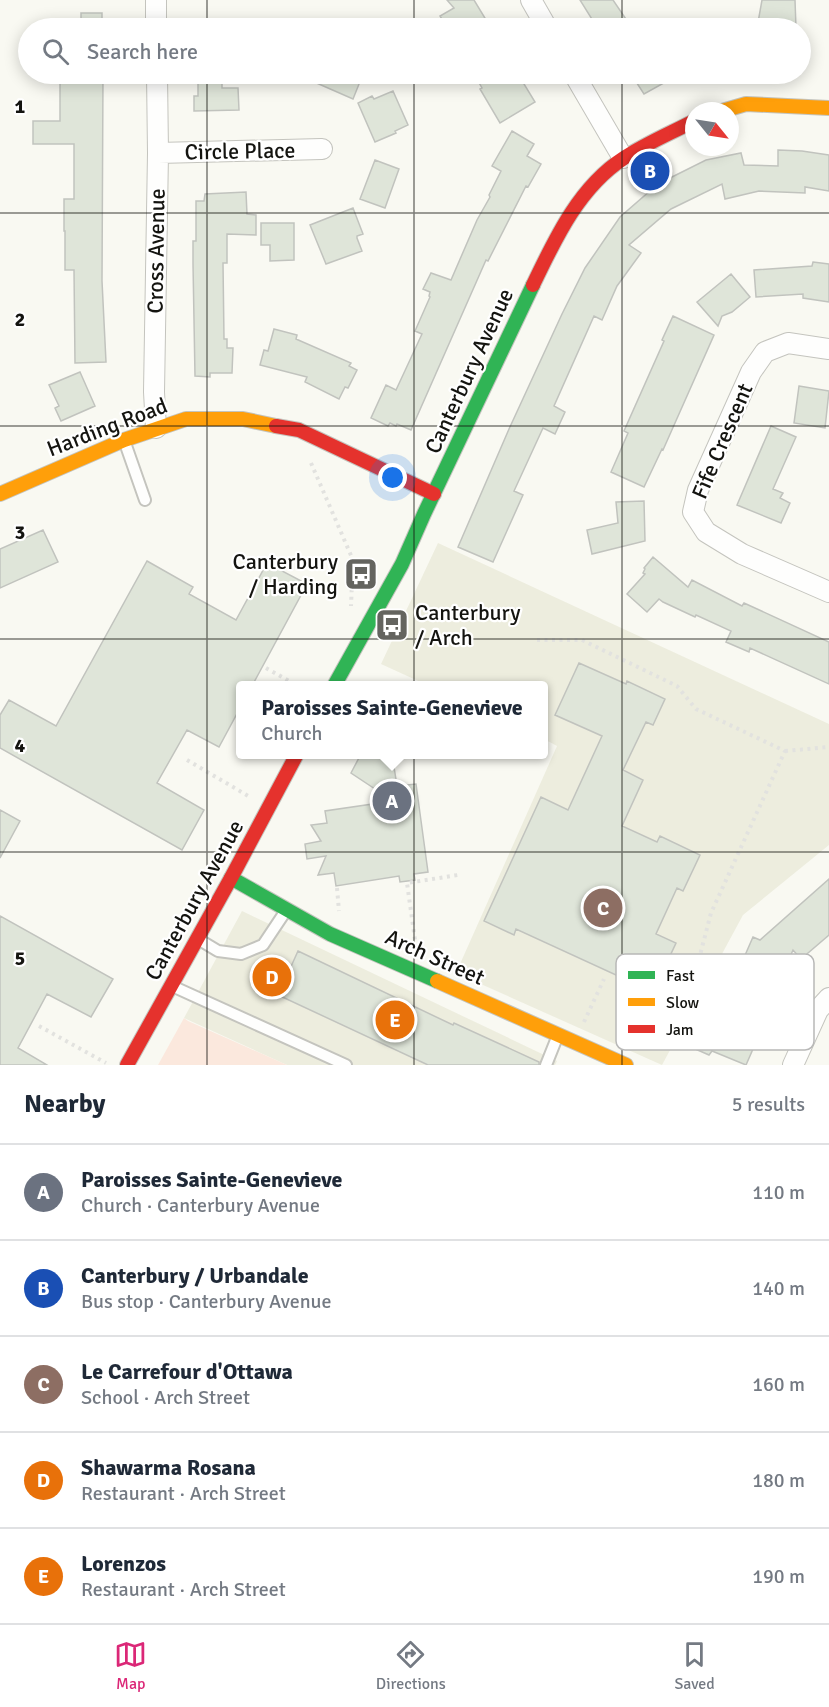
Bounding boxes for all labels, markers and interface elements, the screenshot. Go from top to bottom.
search box [18,18,811,84]
icon: search [39,35,72,68]
text: Search here [87,38,198,65]
text: 1 [15,94,26,119]
north arrow [685,102,739,156]
street label: Circle Place [184,137,296,165]
pin: B [630,148,670,194]
street label: Cross Avenue [141,188,171,314]
street label: Canterbury Avenue [419,284,519,458]
text: 2 [15,307,25,332]
street label: Fife Crescent [686,379,759,503]
street label: Harding Road [43,392,171,462]
your location [378,463,407,492]
text: 3 [15,520,25,545]
place label: Canterbury / Harding [233,548,339,600]
bus stop icon: Canterbury / Harding [343,556,379,592]
place label: Canterbury / Arch [415,599,521,651]
bus stop icon: Canterbury / Arch [374,607,410,643]
popup [236,681,548,759]
text: Paroisses Sainte-Genevieve [261,694,523,721]
text: Church [261,721,322,746]
text: 4 [15,733,26,758]
pin: A [372,778,412,824]
street label: Canterbury Avenue [139,815,249,985]
pin: C [584,886,622,930]
street label: Arch Street [381,923,489,991]
text: 5 [15,946,25,971]
pin: D [252,954,292,1000]
legend [616,954,814,1050]
text: Fast [666,966,695,986]
text: Slow [666,993,700,1013]
pin: E [376,998,414,1042]
text: Jam [666,1020,694,1040]
text: Nearby [24,1088,105,1120]
text: 5 results [732,1092,805,1117]
text: Paroisses Sainte-Genevieve [81,1166,342,1193]
text: A [37,1180,50,1205]
text: 110 m [752,1180,805,1205]
text: Church · Canterbury Avenue [81,1193,320,1218]
text: Canterbury / Urbandale [81,1262,309,1289]
text: B [37,1276,50,1301]
text: 140 m [752,1276,805,1301]
text: Bus stop · Canterbury Avenue [81,1289,332,1314]
text: Le Carrefour d'Ottawa [81,1358,293,1385]
text: C [37,1372,50,1397]
text: 160 m [752,1372,805,1397]
text: School · Arch Street [81,1385,250,1410]
text: Shawarma Rosana [81,1454,256,1481]
text: D [37,1468,50,1493]
text: 180 m [752,1468,805,1493]
text: Restaurant · Arch Street [81,1481,286,1506]
text: Lorenzos [81,1550,166,1577]
text: E [38,1564,49,1589]
text: 190 m [752,1564,805,1589]
text: Restaurant · Arch Street [81,1577,286,1602]
tab: Map [114,1638,147,1694]
tab: Directions [376,1638,446,1694]
tab: Saved [674,1638,715,1694]

